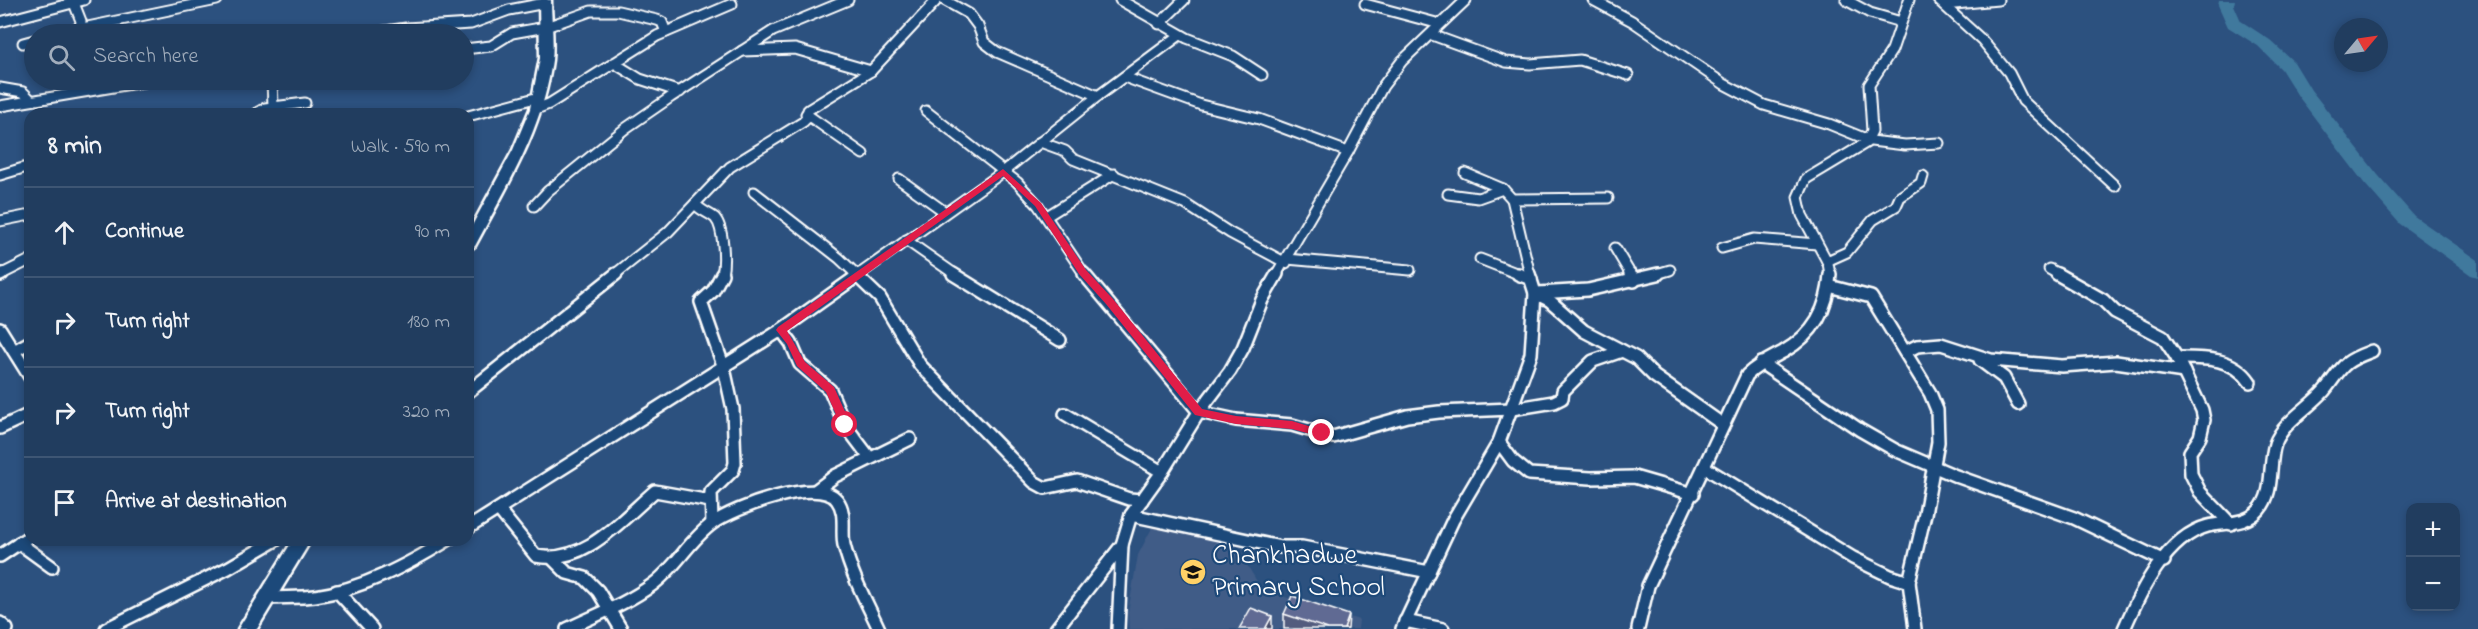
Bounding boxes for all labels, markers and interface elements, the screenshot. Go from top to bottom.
north arrow [2334,18,2388,72]
search box [24,24,474,90]
icon: search [45,41,78,74]
text: Search here [93,41,198,73]
text: 8 min [48,128,102,166]
text: Walk · 590 m [351,133,450,162]
icon: ahead [48,216,81,249]
text: Continue [105,216,184,248]
text: 90 m [415,218,450,247]
icon: right [48,306,81,339]
text: Turn right [105,306,190,338]
text: 180 m [407,308,450,337]
icon: right [48,396,81,429]
text: Turn right [105,396,190,428]
text: 320 m [403,398,450,427]
route start [831,411,857,437]
route end [1308,419,1334,445]
icon: arrive [48,486,81,519]
text: Arrive at destination [105,486,287,518]
map controls [2406,503,2460,611]
button: + [2406,503,2460,557]
place label: Chankhadwe Primary School [1212,536,1385,609]
school or university icon: Chankhadwe Primary School [1178,557,1208,587]
button: − [2406,557,2460,611]

